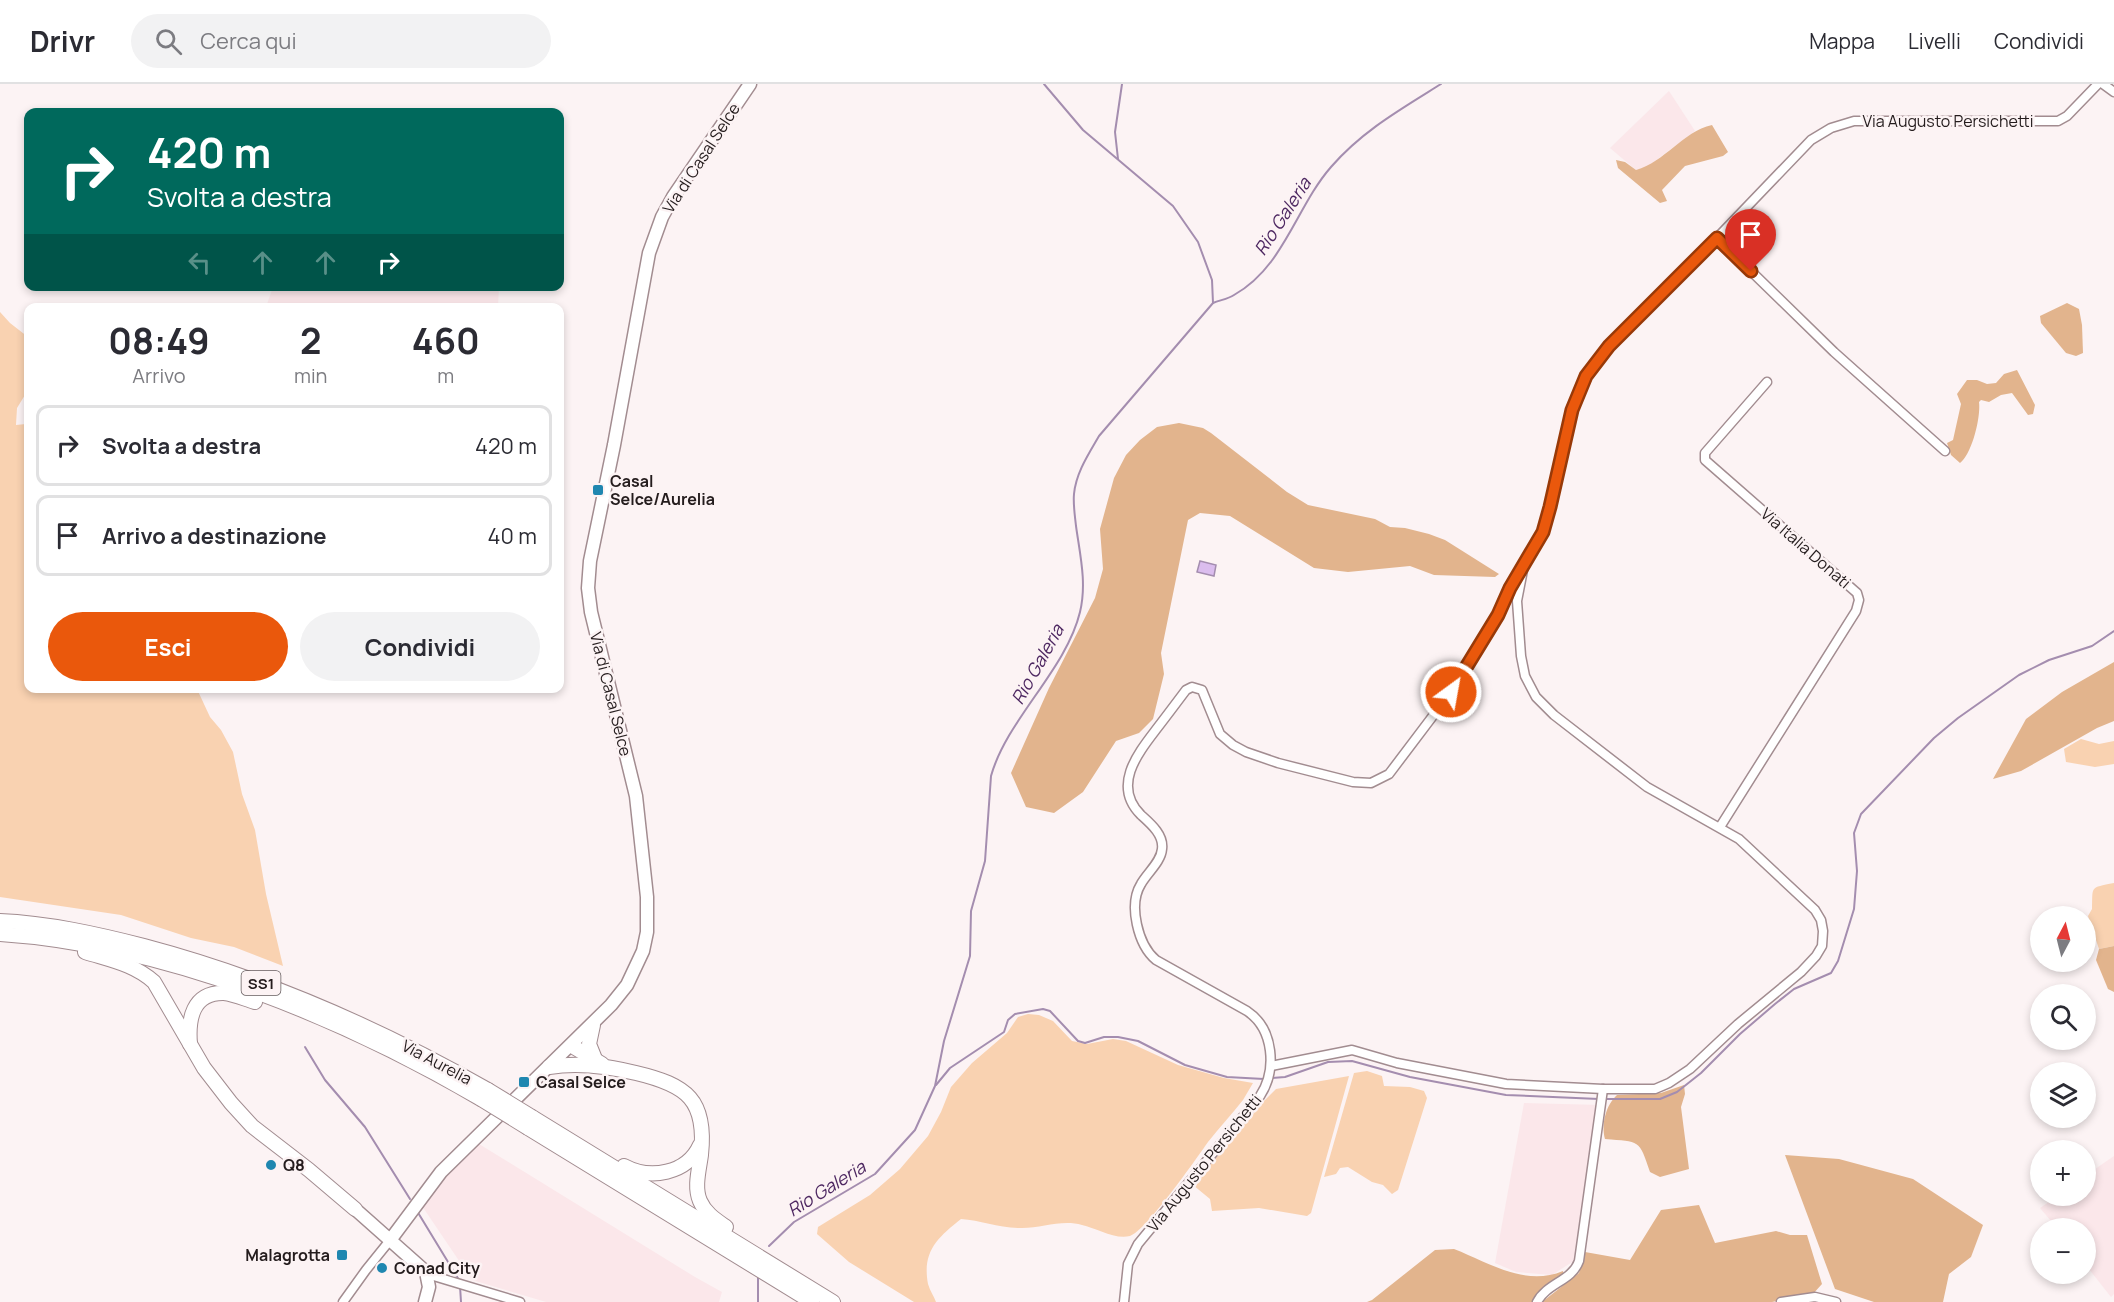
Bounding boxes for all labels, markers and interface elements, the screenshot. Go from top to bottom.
search box [131,14,551,68]
text: Drivr [30,22,95,60]
icon: search [152,25,185,58]
text: Cerca qui [200,26,297,56]
text: Mappa [1809,27,1875,55]
text: Livelli [1908,27,1961,55]
text: Condividi [1994,27,2084,55]
street label: Via di Casal Selce [657,99,745,217]
street label: Via Augusto Persichetti [1863,110,2033,132]
text: 420 m [147,123,271,181]
icon: right [48,132,126,210]
water label: Rio Galeria [1248,172,1317,259]
text: Svolta a destra [147,178,332,215]
pin [1725,209,1776,271]
icon: arrive [1734,218,1767,251]
icon: left [183,246,216,279]
icon: ahead [246,246,279,279]
icon: ahead [309,246,342,279]
icon: right [372,246,405,279]
text: 08:49 [108,316,210,365]
text: 2 [300,316,321,365]
text: 460 [412,316,480,365]
text: Arrivo [132,362,186,389]
text: min [294,362,328,389]
text: m [437,362,454,389]
icon: right [51,429,84,462]
text: Svolta a destra [102,431,261,461]
text: 420 m [475,431,537,461]
place label: Casal Selce/Aurelia [610,470,715,510]
marker: Casal Selce/Aurelia [591,483,605,497]
street label: Via Italia Donati [1756,503,1856,593]
icon: arrive [51,519,84,552]
text: Arrivo a destinazione [102,521,326,551]
text: 40 m [488,521,537,551]
button: Esci [48,612,288,681]
button: Condividi [300,612,540,681]
water label: Rio Galeria [1005,619,1069,708]
street label: Via di Casal Selce [585,630,637,758]
position arrow [1419,660,1483,724]
north arrow [2030,906,2096,972]
map controls [2030,906,2096,1284]
road number: SS1 [242,971,280,995]
button: search [2030,984,2096,1050]
street label: Via Aurelia [398,1034,476,1090]
button: layers [2030,1062,2096,1128]
place label: Casal Selce [536,1071,626,1093]
marker: Casal Selce [517,1075,531,1089]
street label: Via Augusto Persichetti [1142,1090,1266,1236]
button: + [2030,1140,2096,1206]
place label: Q8 [283,1154,305,1176]
water label: Rio Galeria [782,1154,870,1221]
marker: Q8 [264,1158,278,1172]
button: − [2030,1218,2096,1284]
place label: Malagrotta [245,1244,330,1266]
marker: Malagrotta [335,1248,349,1262]
place label: Conad City [394,1257,480,1279]
marker: Conad City [375,1261,389,1275]

